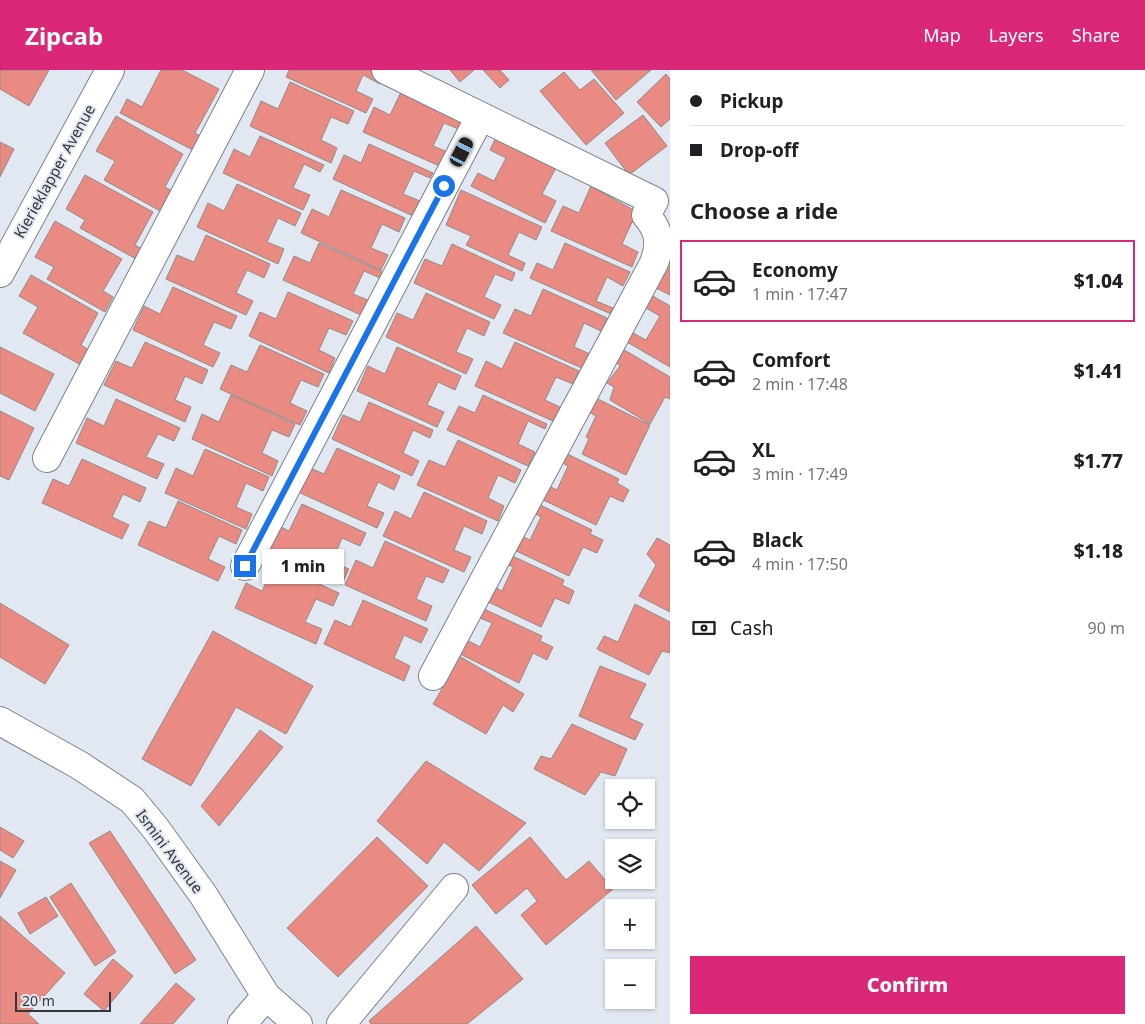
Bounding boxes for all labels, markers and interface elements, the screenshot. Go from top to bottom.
text: Zipcab [25,19,103,52]
text: Map [923,23,961,47]
text: Layers [989,23,1044,47]
text: Share [1072,23,1120,47]
text: Pickup [720,88,783,114]
street label: Kierieklapper Avenue [9,101,99,241]
car [448,135,475,169]
text: Drop-off [720,137,799,163]
route start [433,175,455,197]
text: Choose a ride [690,195,838,225]
text: Economy [752,257,838,283]
icon: car [692,259,737,304]
text: $1.04 [1074,268,1123,294]
text: 1 min · 17:47 [752,283,848,305]
text: Comfort [752,347,831,373]
icon: car [692,349,737,394]
text: $1.41 [1074,358,1123,384]
text: 2 min · 17:48 [752,373,848,395]
text: XL [752,437,775,463]
icon: car [692,439,737,484]
text: $1.77 [1074,448,1123,474]
text: 3 min · 17:49 [752,463,848,485]
text: Black [752,527,803,553]
icon: car [692,529,737,574]
text: $1.18 [1074,538,1123,564]
callout: 1 min [262,548,345,584]
text: 4 min · 17:50 [752,553,848,575]
route end [234,555,256,577]
text: 1 min [281,555,325,577]
icon: cash [690,614,718,642]
text: Cash [730,615,774,641]
text: 90 m [1088,617,1125,639]
map controls [605,779,655,1009]
button: locate [605,779,655,829]
street label: Ismini Avenue [132,805,208,897]
button: layers [605,839,655,889]
button: + [605,899,655,949]
button: Confirm [690,956,1125,1014]
button: − [605,959,655,1009]
scale bar [15,989,111,1012]
text: 20 m [22,991,55,1010]

